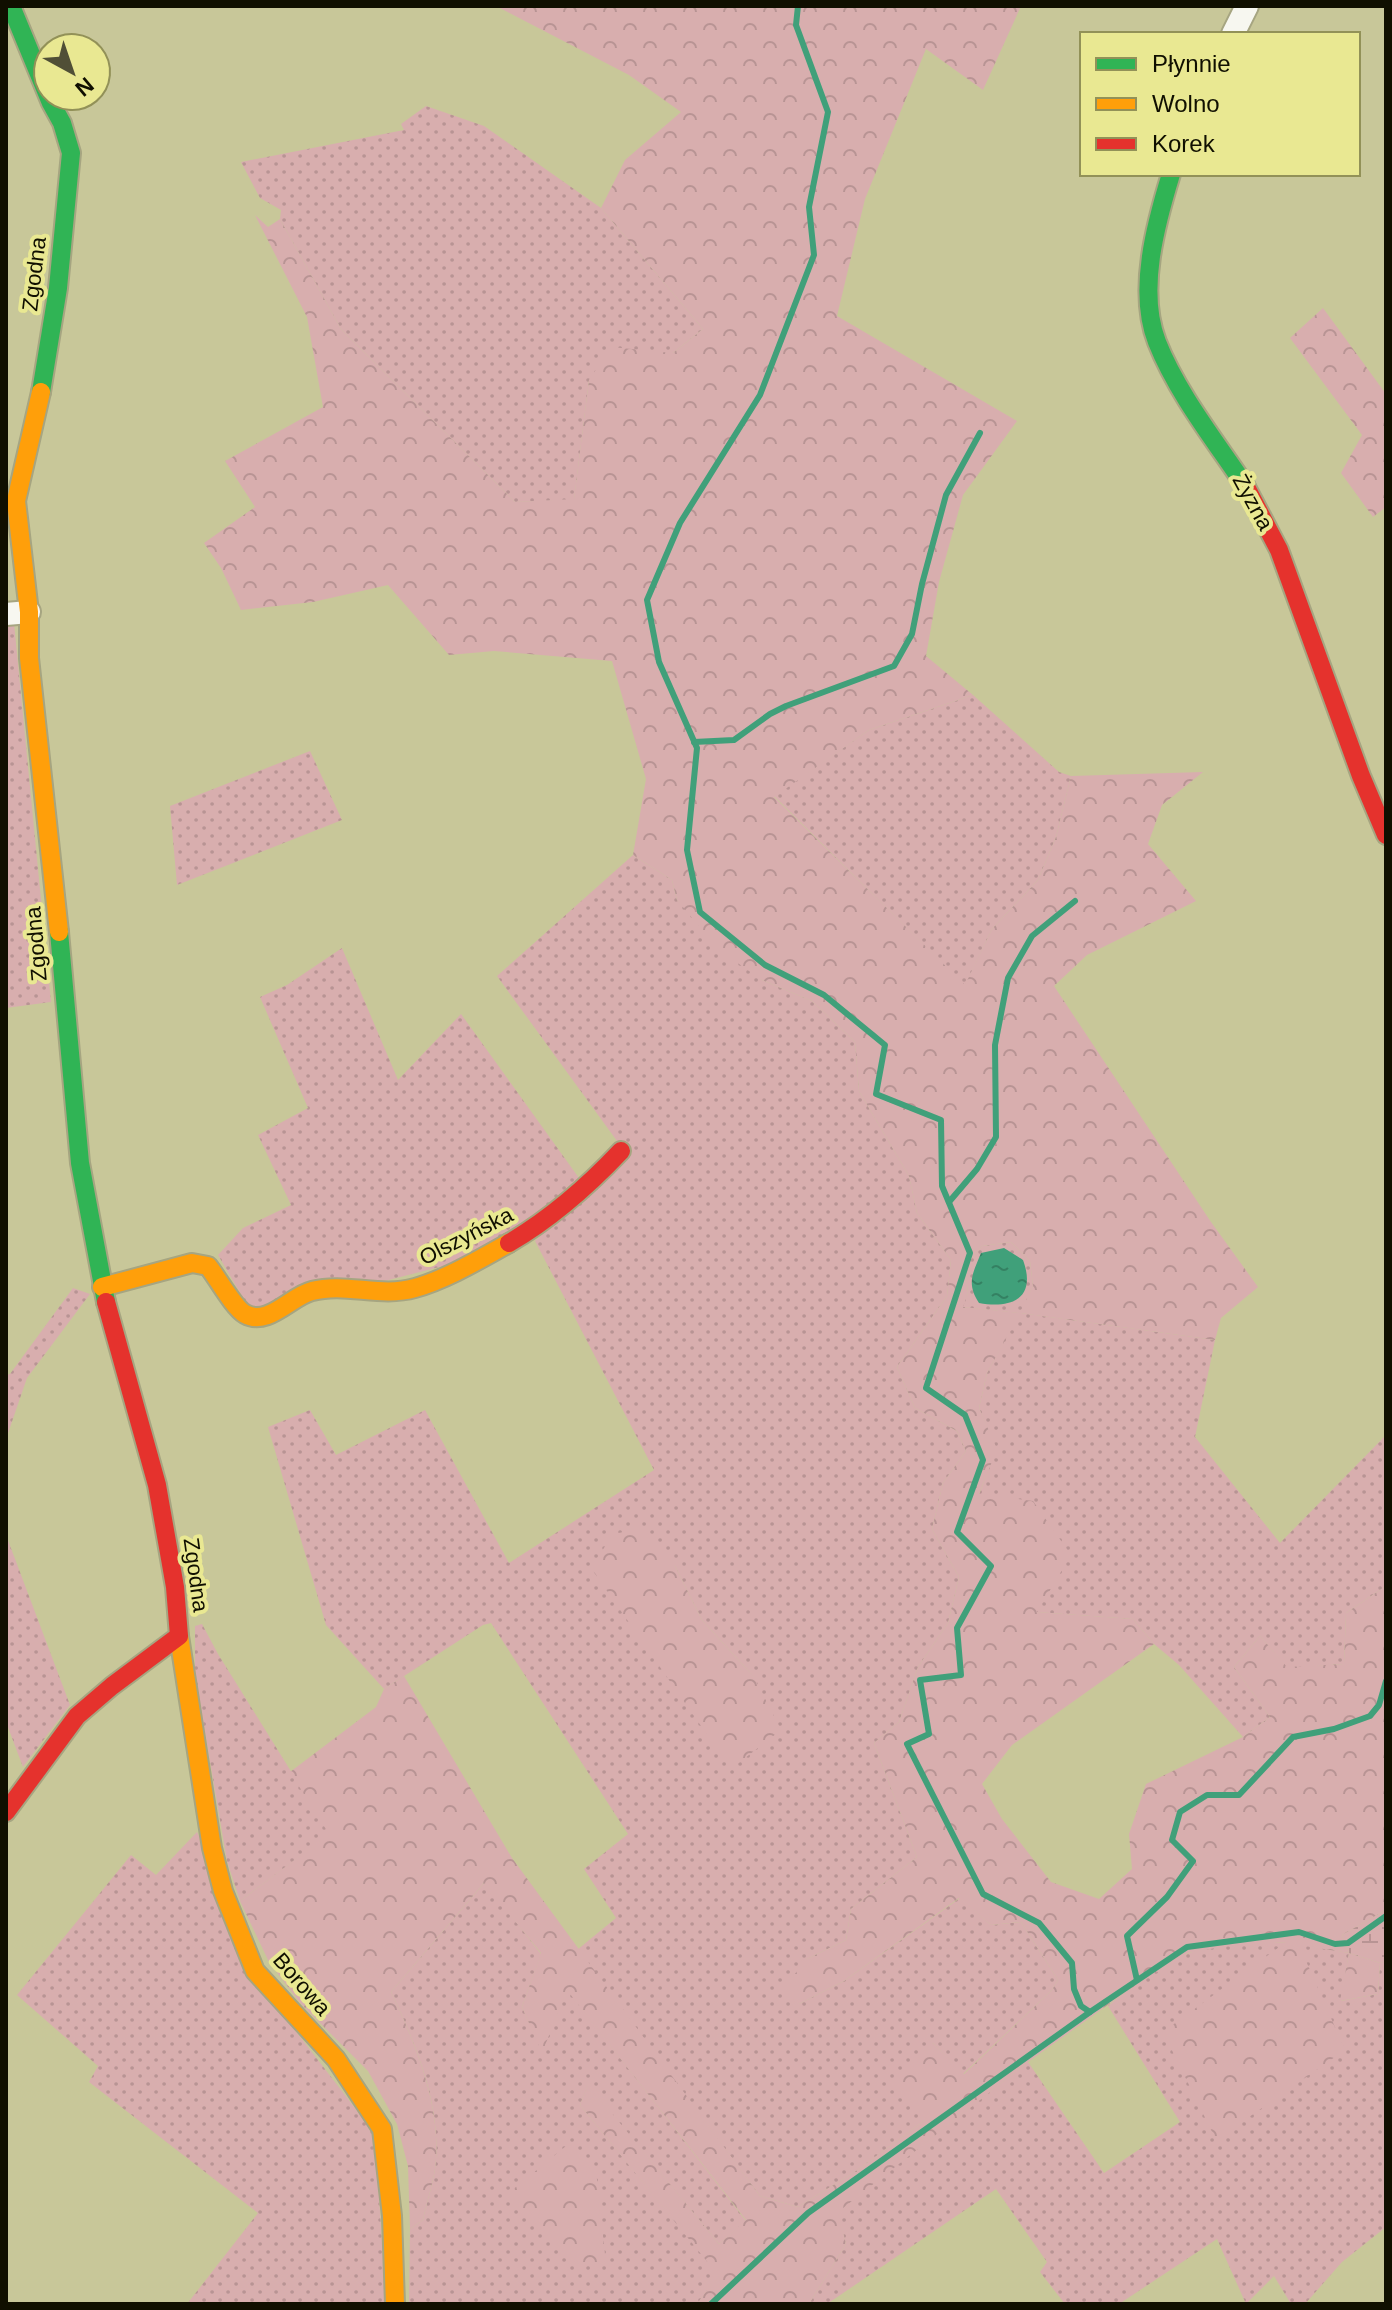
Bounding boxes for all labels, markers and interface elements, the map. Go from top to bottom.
north arrow [32,32,112,112]
legend [1080,32,1360,176]
text: Płynnie [1152,50,1231,77]
text: N [70,72,99,102]
text: Wolno [1152,90,1220,117]
text: Korek [1152,130,1216,157]
street label: Zgodna [17,235,51,313]
street label: Żyzna [1228,470,1279,535]
street label: Zgodna [20,905,52,982]
street label: Olszyńska [415,1201,518,1270]
street label: Zgodna [178,1536,214,1614]
street label: Borowa [268,1948,336,2021]

